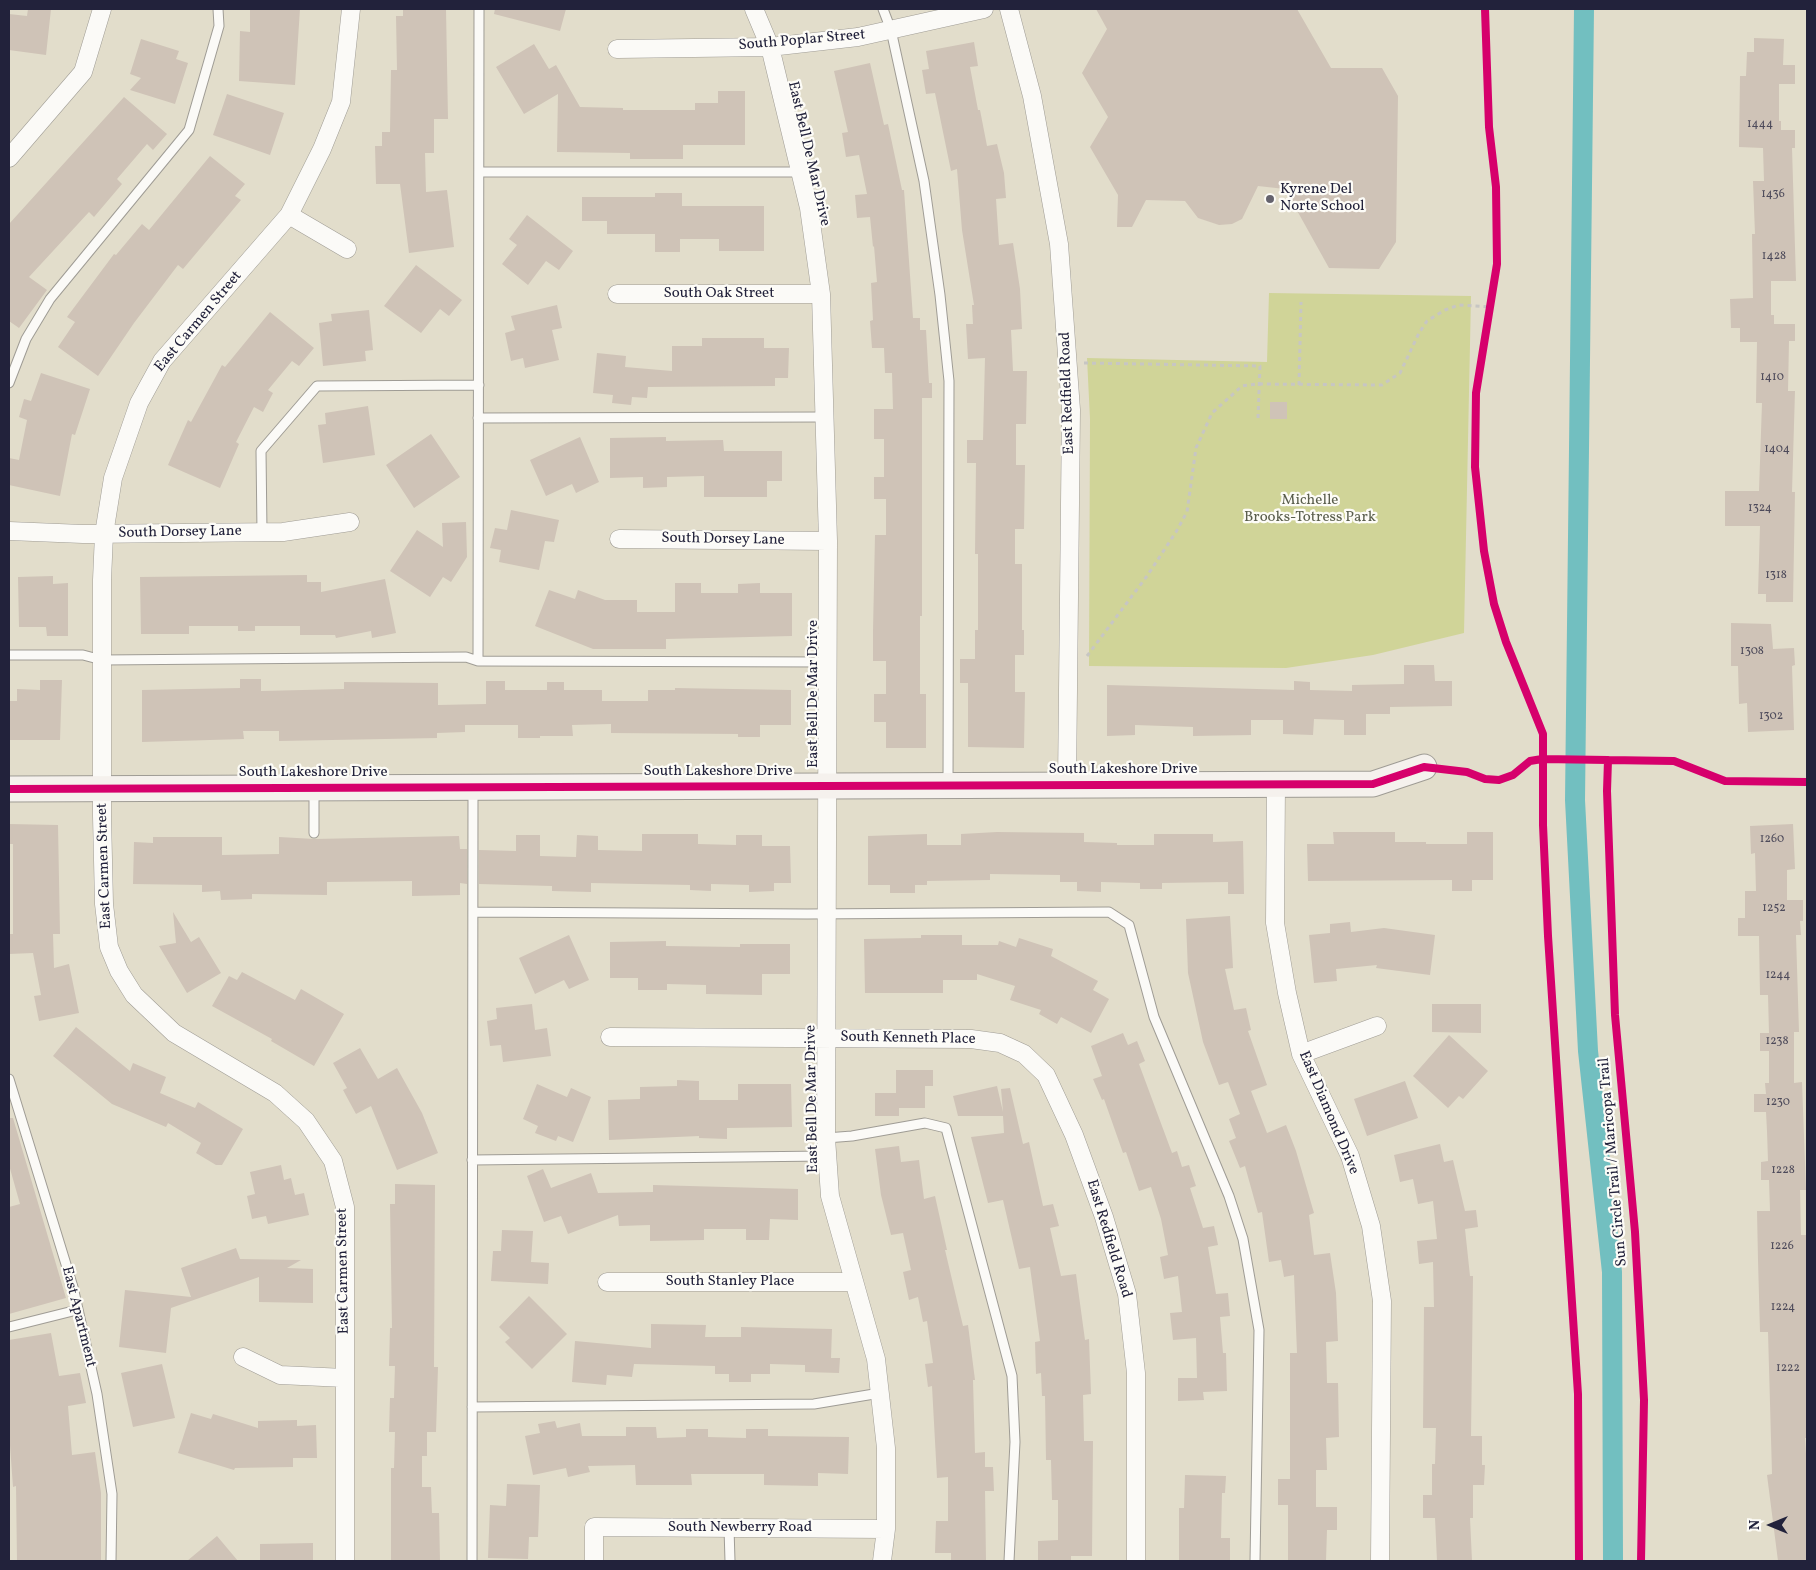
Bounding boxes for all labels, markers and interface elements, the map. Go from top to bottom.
street label: South Poplar Street [738,26,866,56]
street label: East Bell De Mar Drive [783,80,833,228]
house number: 1444 [1747,118,1773,132]
place label: Kyrene Del Norte School [1280,181,1364,216]
house number: 1436 [1761,188,1785,202]
marker: Kyrene Del Norte School [1264,193,1276,205]
house number: 1428 [1762,250,1786,264]
street label: East Carmen Street [151,268,247,376]
street label: South Oak Street [664,285,774,303]
street label: East Redfield Road [1057,331,1079,455]
house number: 1410 [1760,371,1784,385]
house number: 1404 [1764,443,1790,457]
park label: Michelle Brooks-Totress Park [1244,492,1376,527]
house number: 1324 [1748,502,1772,516]
street label: South Dorsey Lane [118,523,242,543]
street label: South Dorsey Lane [661,530,785,550]
house number: 1318 [1765,569,1787,583]
street label: East Bell De Mar Drive [805,620,823,768]
house number: 1308 [1740,645,1764,659]
house number: 1302 [1759,710,1783,724]
street label: South Lakeshore Drive [1048,761,1198,779]
street label: South Lakeshore Drive [643,763,793,781]
street label: South Lakeshore Drive [238,764,388,782]
street label: East Carmen Street [94,803,116,929]
house number: 1260 [1760,833,1784,847]
house number: 1252 [1762,902,1786,916]
house number: 1244 [1765,969,1791,983]
street label: East Bell De Mar Drive [803,1025,823,1173]
street label: South Kenneth Place [840,1029,976,1049]
house number: 1238 [1766,1035,1788,1049]
street label: East Diamond Drive [1294,1049,1362,1177]
street label: Sun Circle Trail / Maricopa Trail [1596,1057,1632,1267]
house number: 1230 [1766,1096,1790,1110]
house number: 1228 [1771,1164,1795,1178]
street label: East Redfield Road [1081,1178,1135,1300]
street label: East Carmen Street [334,1208,354,1334]
house number: 1226 [1770,1240,1794,1254]
street label: East Apartment [57,1265,99,1369]
street label: South Stanley Place [666,1273,794,1291]
house number: 1224 [1771,1301,1795,1315]
house number: 1222 [1776,1362,1800,1376]
north arrow [1746,1500,1796,1550]
street label: South Newberry Road [668,1519,812,1537]
text: N [1746,1520,1765,1530]

